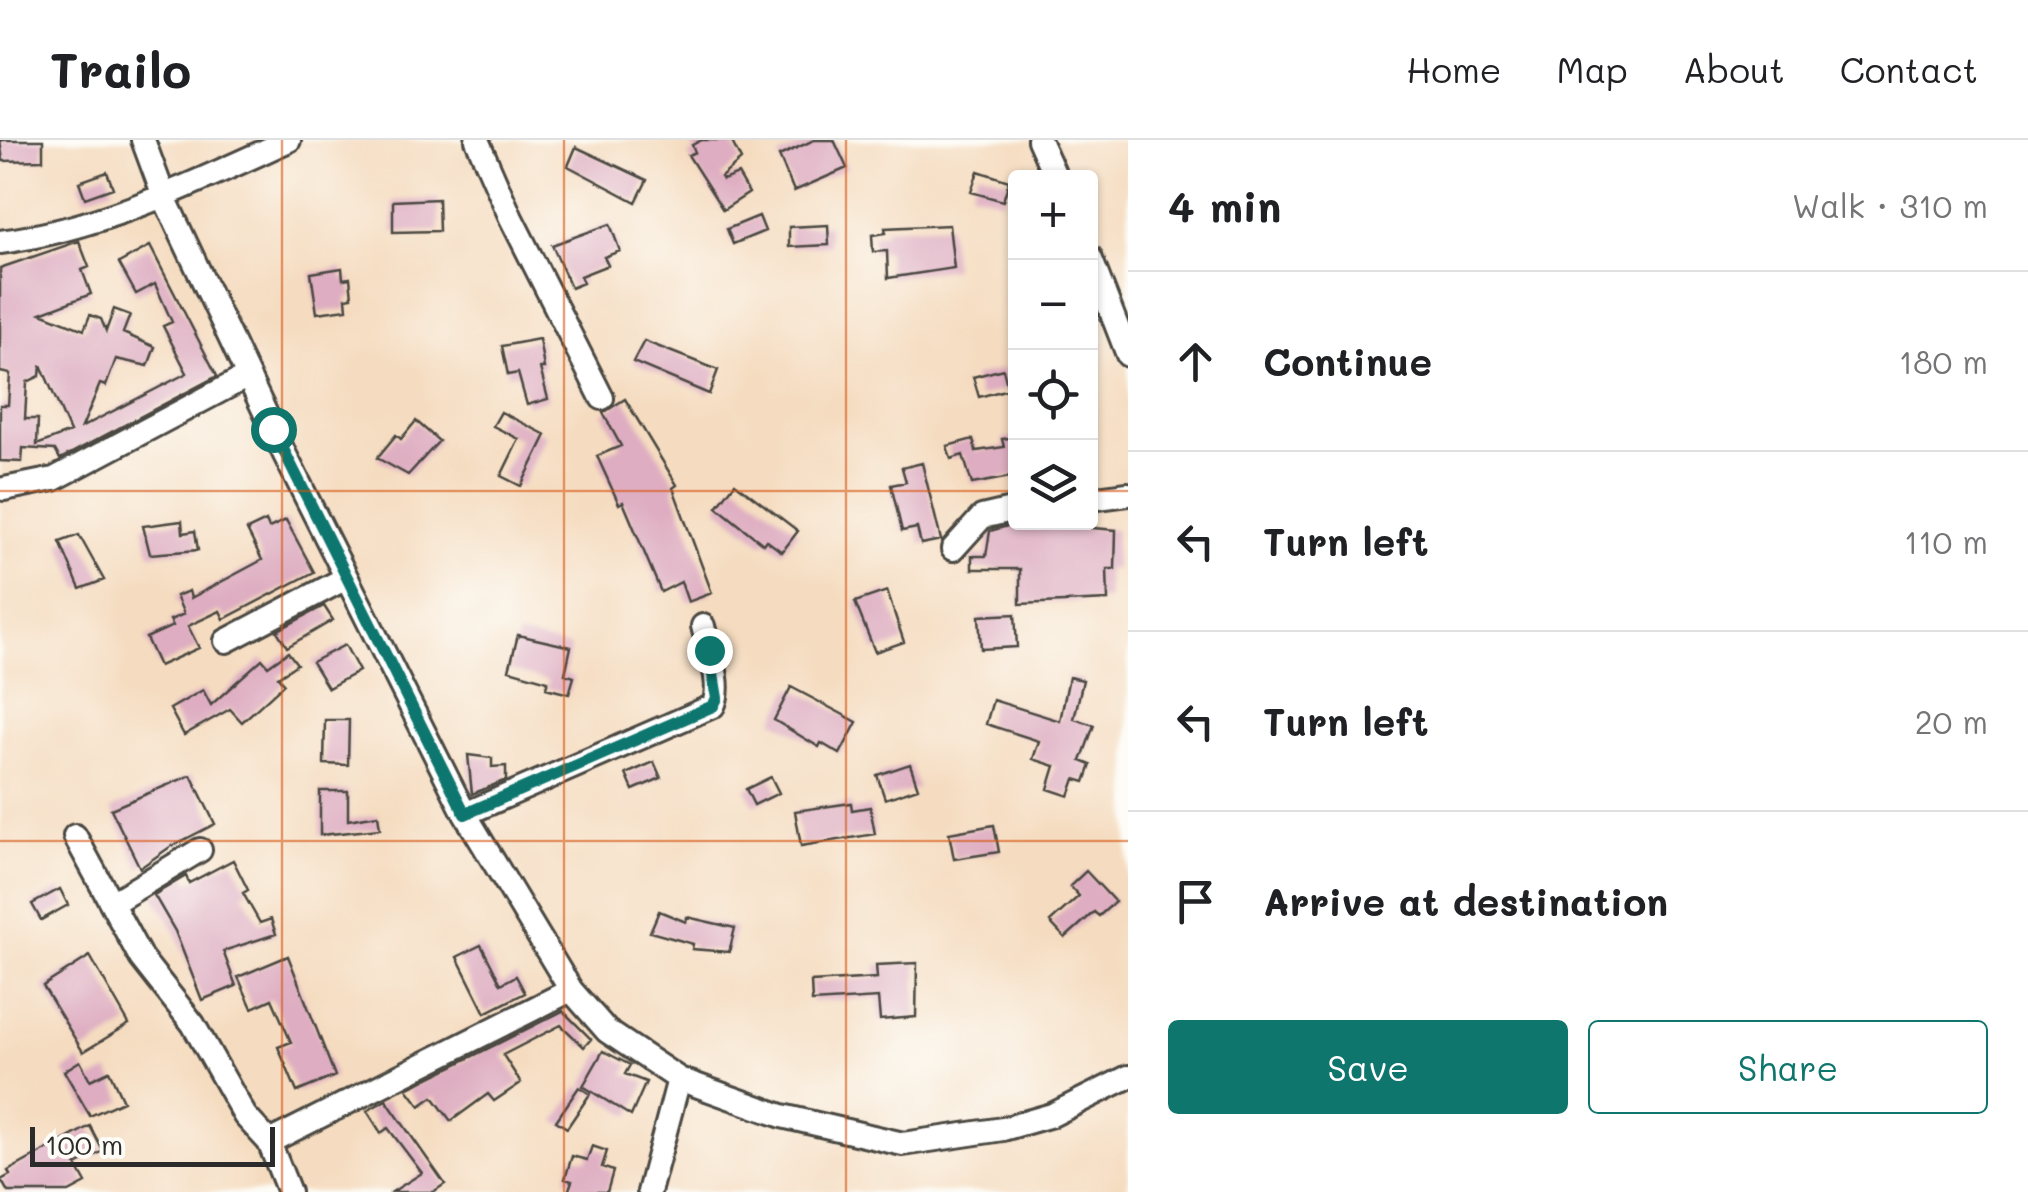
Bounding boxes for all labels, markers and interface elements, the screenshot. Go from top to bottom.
text: Trailo [50,38,191,100]
text: Home [1406,46,1502,92]
text: Map [1557,46,1628,92]
text: About [1683,46,1785,92]
text: Contact [1840,46,1978,92]
map controls [1008,170,1098,530]
button: + [1008,170,1098,260]
text: 4 min [1168,178,1281,233]
text: Walk · 310 m [1792,184,1988,226]
button: − [1008,260,1098,350]
icon: ahead [1168,334,1223,389]
text: Continue [1263,336,1432,386]
text: 180 m [1899,340,1988,382]
button: locate [1008,350,1098,440]
route start [251,407,297,453]
button: layers [1008,440,1098,530]
icon: left [1168,514,1223,569]
text: Turn left [1263,516,1429,566]
text: 110 m [1904,520,1988,562]
route end [687,628,733,674]
icon: left [1168,694,1223,749]
text: Turn left [1263,696,1429,746]
text: 20 m [1915,700,1988,742]
icon: arrive [1168,874,1223,929]
text: Arrive at destination [1263,876,1668,926]
button: Save [1168,1020,1568,1114]
button: Share [1588,1020,1988,1114]
scale bar [30,1122,275,1166]
text: 100 m [45,1126,123,1162]

